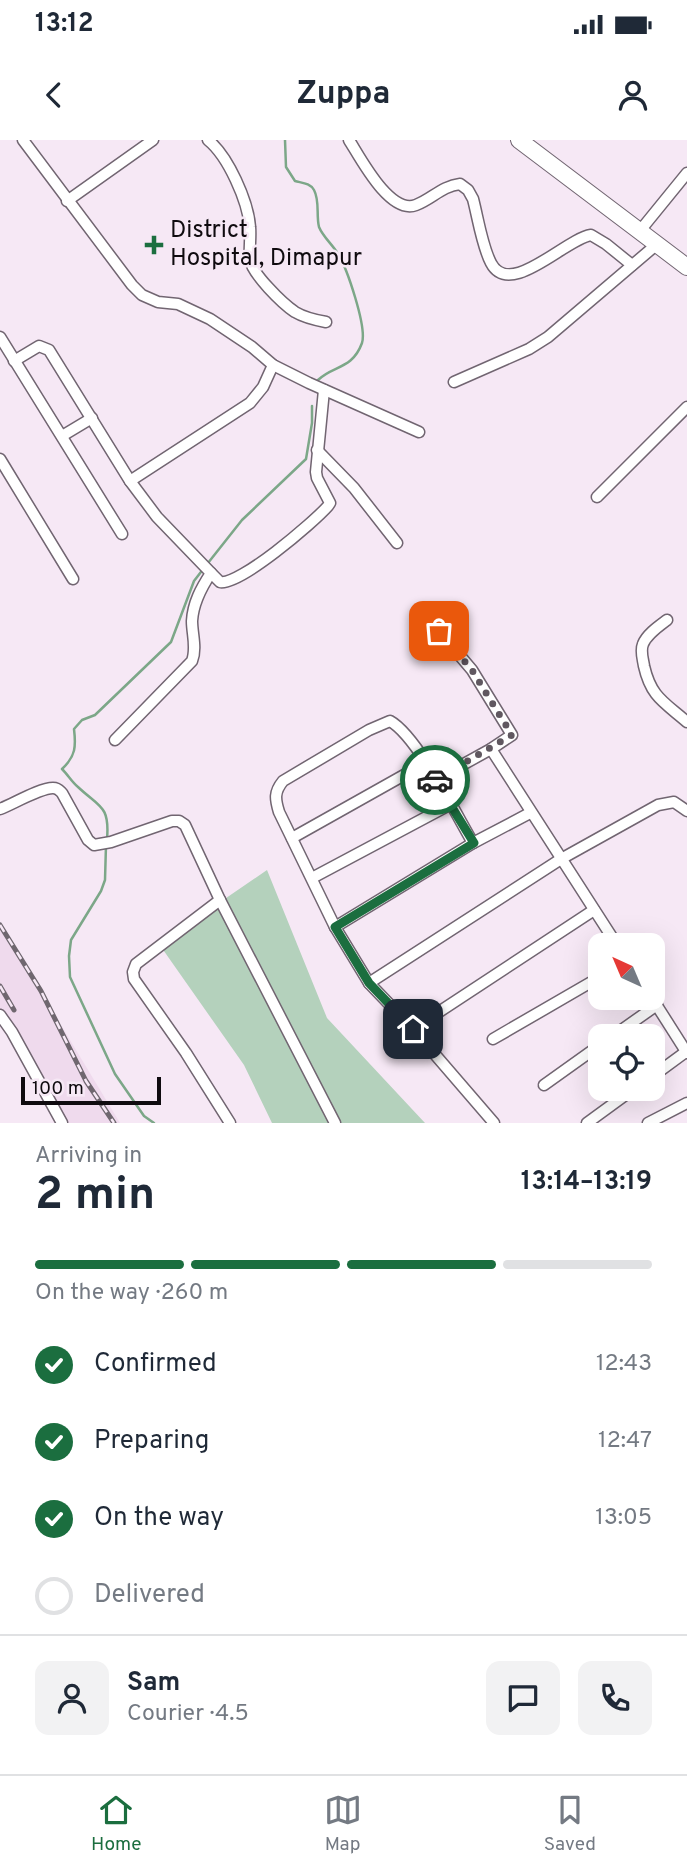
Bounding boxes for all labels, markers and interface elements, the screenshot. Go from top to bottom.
text: 13:12 [35,8,94,41]
text: Zuppa [297,75,390,115]
icon: back [35,76,73,114]
icon: person [614,76,652,114]
place label: District Hospital, Dimapur [170,216,362,274]
marker: District Hospital, Dimapur [144,235,164,255]
pin [409,601,469,661]
icon: bag [420,612,458,650]
courier [400,745,470,815]
icon: car [416,761,454,799]
north arrow [588,933,665,1010]
map controls [588,933,665,1101]
pin [383,999,443,1059]
icon: home [394,1010,432,1048]
button: locate [588,1024,665,1101]
scale bar [21,1074,161,1106]
text: 100 m [32,1077,84,1101]
text: Arriving in [35,1142,142,1171]
text: 13:14–13:19 [521,1166,652,1199]
text: 2 min [35,1167,155,1226]
text: On the way · 260 m [35,1279,228,1308]
icon: check [35,1346,73,1384]
text: Confirmed [94,1348,217,1381]
text: 12:43 [596,1350,652,1379]
icon: check [35,1423,73,1461]
text: Preparing [94,1425,209,1458]
text: 12:47 [598,1427,652,1456]
icon: check [35,1500,73,1538]
text: On the way [94,1502,224,1535]
text: 13:05 [595,1504,652,1533]
text: Delivered [94,1579,205,1612]
button: person [35,1661,109,1735]
button: chat [486,1661,560,1735]
button: phone [578,1661,652,1735]
text: Sam [127,1667,180,1700]
text: Courier · 4.5 [127,1700,249,1729]
tab: Home [91,1791,142,1857]
tab: Map [324,1791,362,1857]
tab: Saved [544,1791,596,1857]

